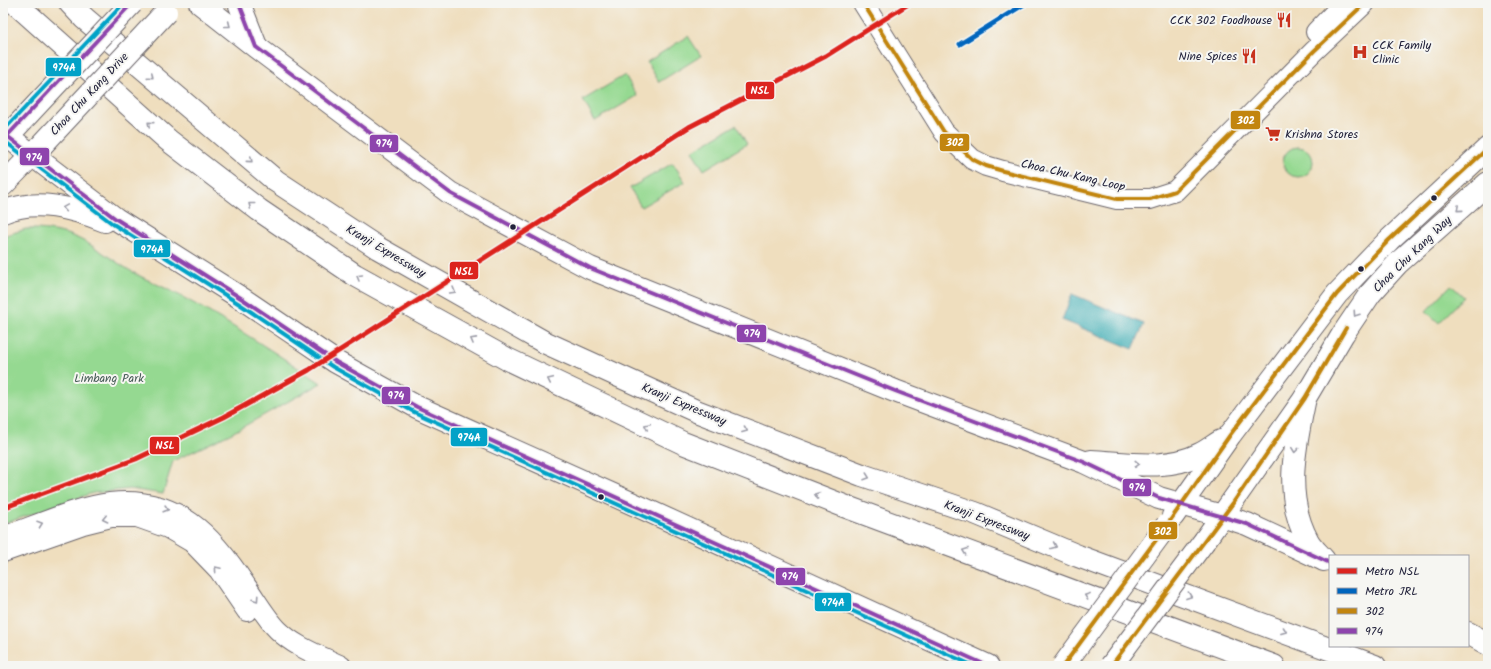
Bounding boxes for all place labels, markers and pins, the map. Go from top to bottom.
place label: CCK 302 Foodhouse [1170,11,1273,30]
restaurant icon: CCK 302 Foodhouse [1275,11,1293,29]
place label: CCK Family Clinic [1372,36,1432,69]
hospital icon: CCK Family Clinic [1351,43,1369,61]
place label: Nine Spices [1179,47,1237,66]
restaurant icon: Nine Spices [1240,47,1258,65]
supermarket icon: Krishna Stores [1264,125,1282,143]
place label: Krishna Stores [1285,125,1358,144]
unlabelled marker [1429,193,1439,203]
unlabelled marker [508,222,518,232]
unlabelled marker [1356,264,1366,274]
unlabelled marker [596,492,606,502]

